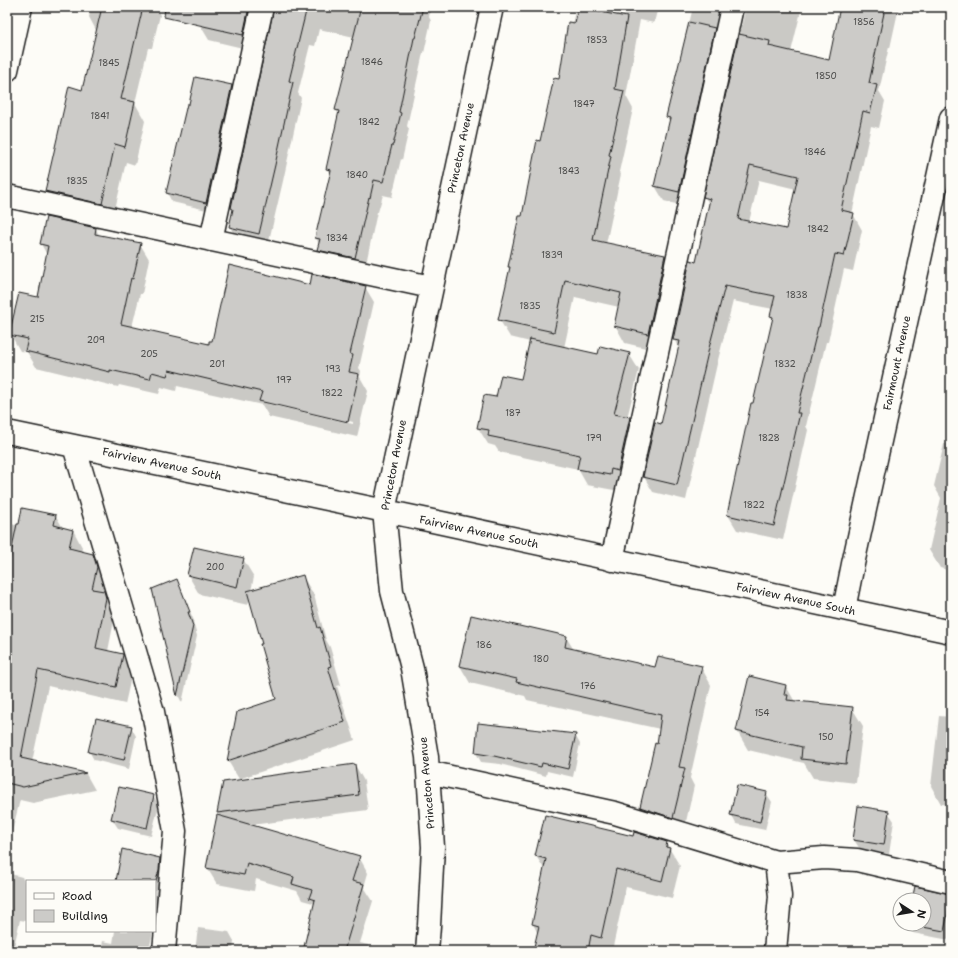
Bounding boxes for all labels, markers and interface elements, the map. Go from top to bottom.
house number: 1856 [853,16,875,28]
house number: 1853 [586,34,608,46]
house number: 1846 [361,56,383,68]
house number: 1845 [98,57,120,69]
house number: 1850 [815,70,837,82]
house number: 1847 [573,98,595,110]
street label: Princeton Avenue [444,101,478,195]
house number: 1841 [90,110,110,122]
house number: 1842 [358,116,380,128]
house number: 1846 [804,146,826,158]
house number: 1843 [558,165,580,177]
house number: 1840 [346,169,368,181]
house number: 1835 [67,175,87,187]
house number: 1842 [807,223,829,235]
house number: 1834 [326,232,348,244]
house number: 1839 [541,249,563,261]
house number: 1838 [786,289,808,301]
house number: 1835 [520,300,540,312]
house number: 215 [30,313,45,325]
street label: Fairmount Avenue [880,314,914,412]
house number: 209 [87,334,105,346]
house number: 205 [140,348,158,360]
house number: 201 [209,358,225,370]
house number: 1832 [774,358,796,370]
house number: 193 [325,363,341,375]
house number: 197 [276,374,292,386]
house number: 1822 [321,387,343,399]
house number: 187 [505,407,521,419]
street label: Princeton Avenue [378,418,410,512]
house number: 179 [586,432,602,444]
house number: 1828 [758,432,780,444]
street label: Fairview Avenue South [101,444,223,484]
house number: 1822 [743,499,765,511]
street label: Fairview Avenue South [418,512,540,552]
house number: 200 [206,561,224,573]
street label: Fairview Avenue South [735,579,857,619]
house number: 186 [476,639,492,651]
house number: 180 [533,653,549,665]
house number: 176 [580,680,596,692]
house number: 154 [754,707,770,719]
house number: 150 [818,731,834,743]
street label: Princeton Avenue [415,736,439,830]
legend [26,880,156,932]
text: Road [62,888,93,904]
north arrow [892,892,932,932]
text: Building [62,908,108,924]
text: N [913,908,930,920]

